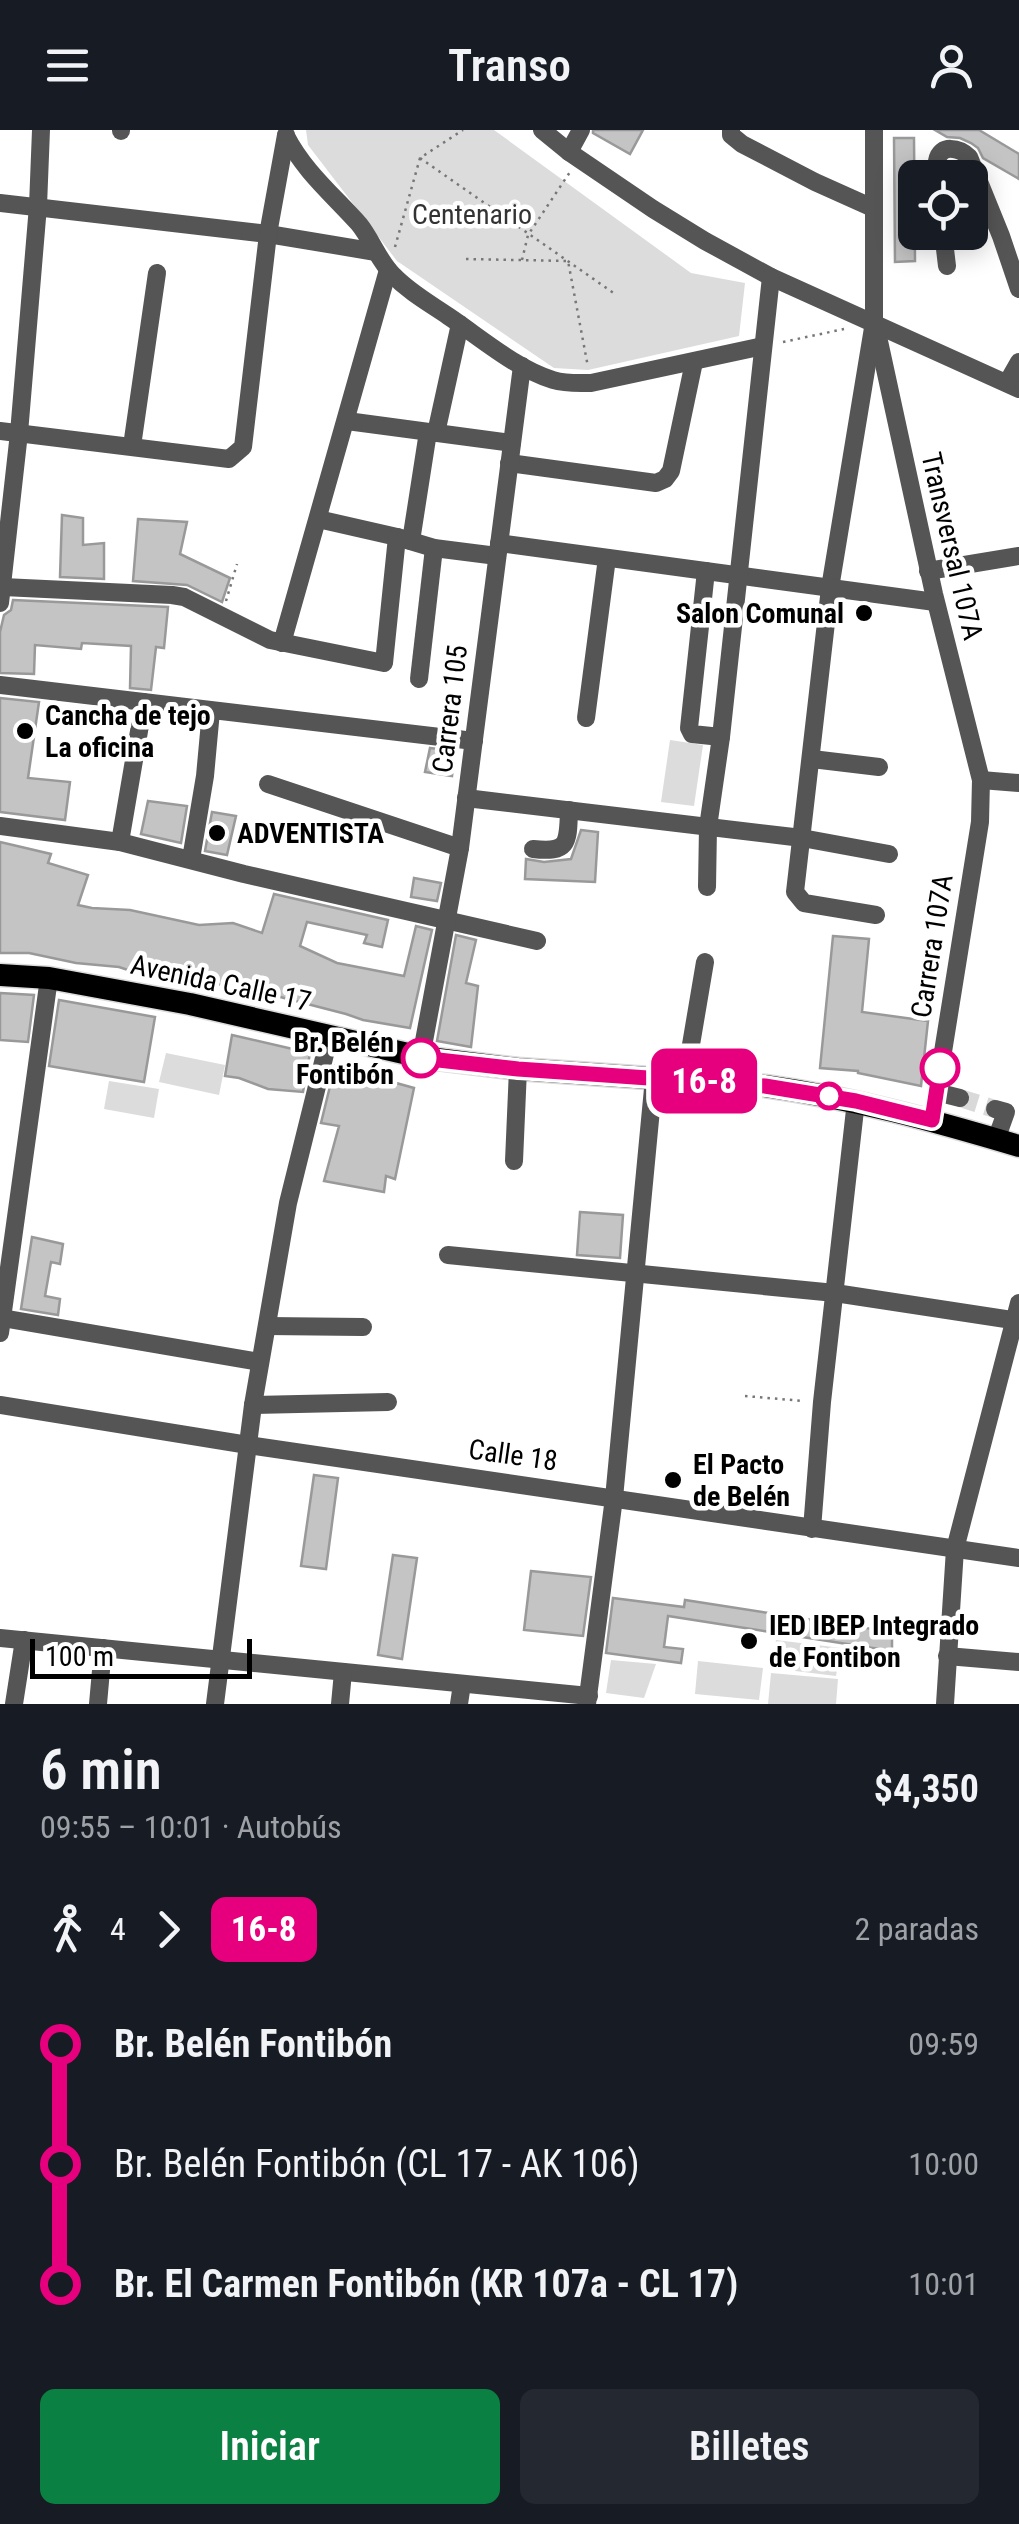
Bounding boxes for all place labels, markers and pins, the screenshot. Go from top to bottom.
place label: Salon Comunal [676,597,844,630]
marker: Salon Comunal [853,602,875,624]
place label: Cancha de tejo La oficina [45,699,211,764]
marker: Cancha de tejo La oficina [14,720,36,742]
place label: ADVENTISTA [237,817,384,850]
marker: ADVENTISTA [206,822,228,844]
place label: Br. Belén Fontibón [293,1026,394,1091]
marker: Br. Belén Fontibón [402,1039,440,1077]
unlabelled marker [921,1049,959,1087]
unlabelled marker [816,1083,842,1109]
place label: El Pacto de Belén [693,1448,790,1513]
marker: El Pacto de Belén [662,1469,684,1491]
place label: IED IBEP Integrado de Fontibon [769,1609,979,1674]
marker: IED IBEP Integrado de Fontibon [738,1630,760,1652]

